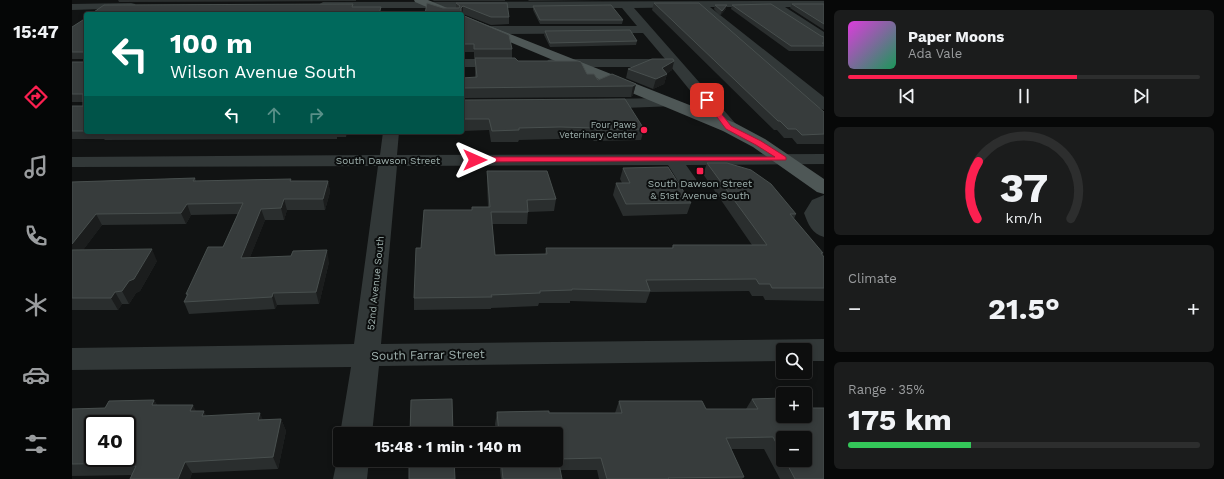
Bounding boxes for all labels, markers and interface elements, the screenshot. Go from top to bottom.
text: 15:47 [13,21,59,42]
text: 100 m [170,27,253,60]
icon: left [104,28,156,80]
text: Paper Moons [908,28,1004,46]
text: Ada Vale [908,46,962,61]
text: Wilson Avenue South [170,61,356,82]
icon: directions [22,83,50,111]
pin [690,83,724,117]
icon: previous [896,85,918,107]
icon: pause [1013,85,1035,107]
icon: next [1130,85,1152,107]
icon: arrive [696,89,718,111]
icon: left [221,104,243,126]
icon: ahead [263,104,285,126]
icon: right [305,104,327,126]
place label: Four Paws Veterinary Center [559,120,636,140]
marker: Four Paws Veterinary Center [639,125,649,135]
position arrow [454,139,496,181]
icon: music [22,153,50,181]
street label: South Dawson Street [336,155,441,166]
text: 37 [1000,163,1048,212]
marker: South Dawson Street & 51st Avenue South [695,166,705,176]
place label: South Dawson Street & 51st Avenue South [648,178,753,201]
text: km/h [1006,209,1042,225]
icon: phone [22,222,50,250]
street label: 52nd Avenue South [365,235,386,331]
text: Climate [848,271,897,286]
icon: climate [22,291,50,319]
text: 21.5° [988,291,1060,326]
text: − [848,296,861,321]
text: + [1187,296,1200,321]
map controls [776,343,812,467]
button: search [776,343,812,379]
street label: South Farrar Street [371,347,485,363]
icon: car [22,361,50,389]
text: Range · 35% [848,382,925,397]
button: + [776,387,812,423]
text: 175 km [848,402,952,437]
speed limit sign: 40 [84,415,136,467]
icon: filters [22,430,50,458]
button: − [776,431,812,467]
text: 15:48 · 1 min · 140 m [375,438,521,456]

